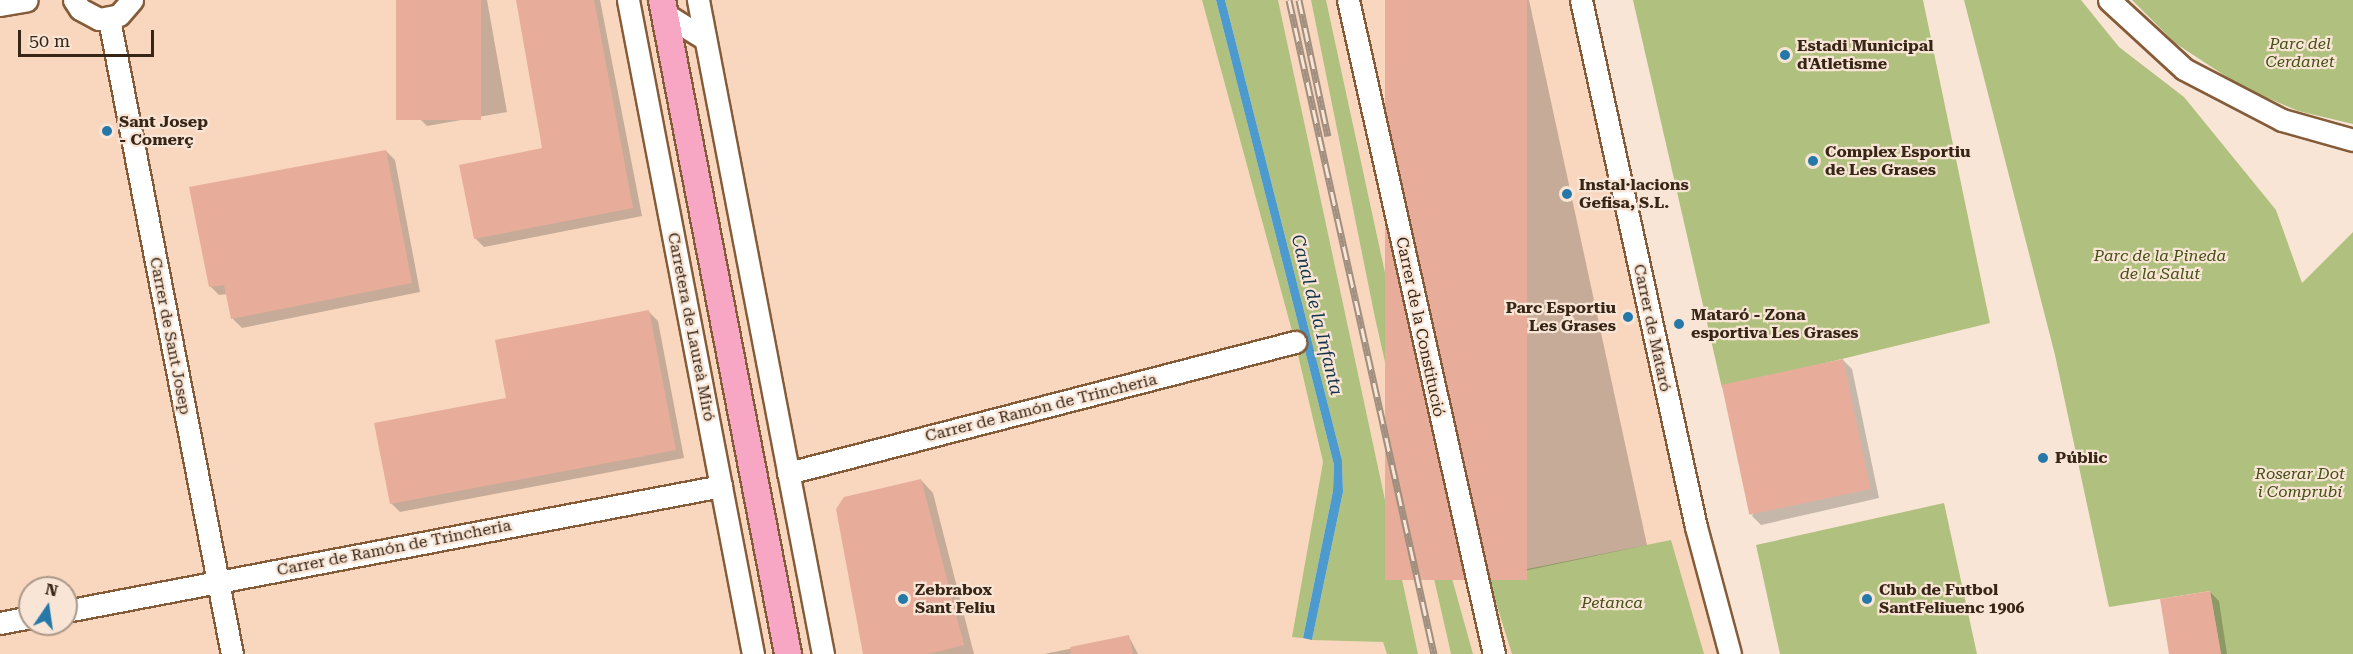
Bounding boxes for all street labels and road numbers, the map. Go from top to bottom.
street label: Carretera de Laureà Miró [663,231,719,423]
street label: Carrer de la Constitució [1392,235,1448,419]
street label: Carrer de Sant Josep [145,256,195,416]
street label: Carrer de Mataró [1629,262,1675,394]
street label: Carrer de Ramón de Trincheria [923,370,1159,446]
street label: Carrer de Ramón de Trincheria [275,516,513,580]

